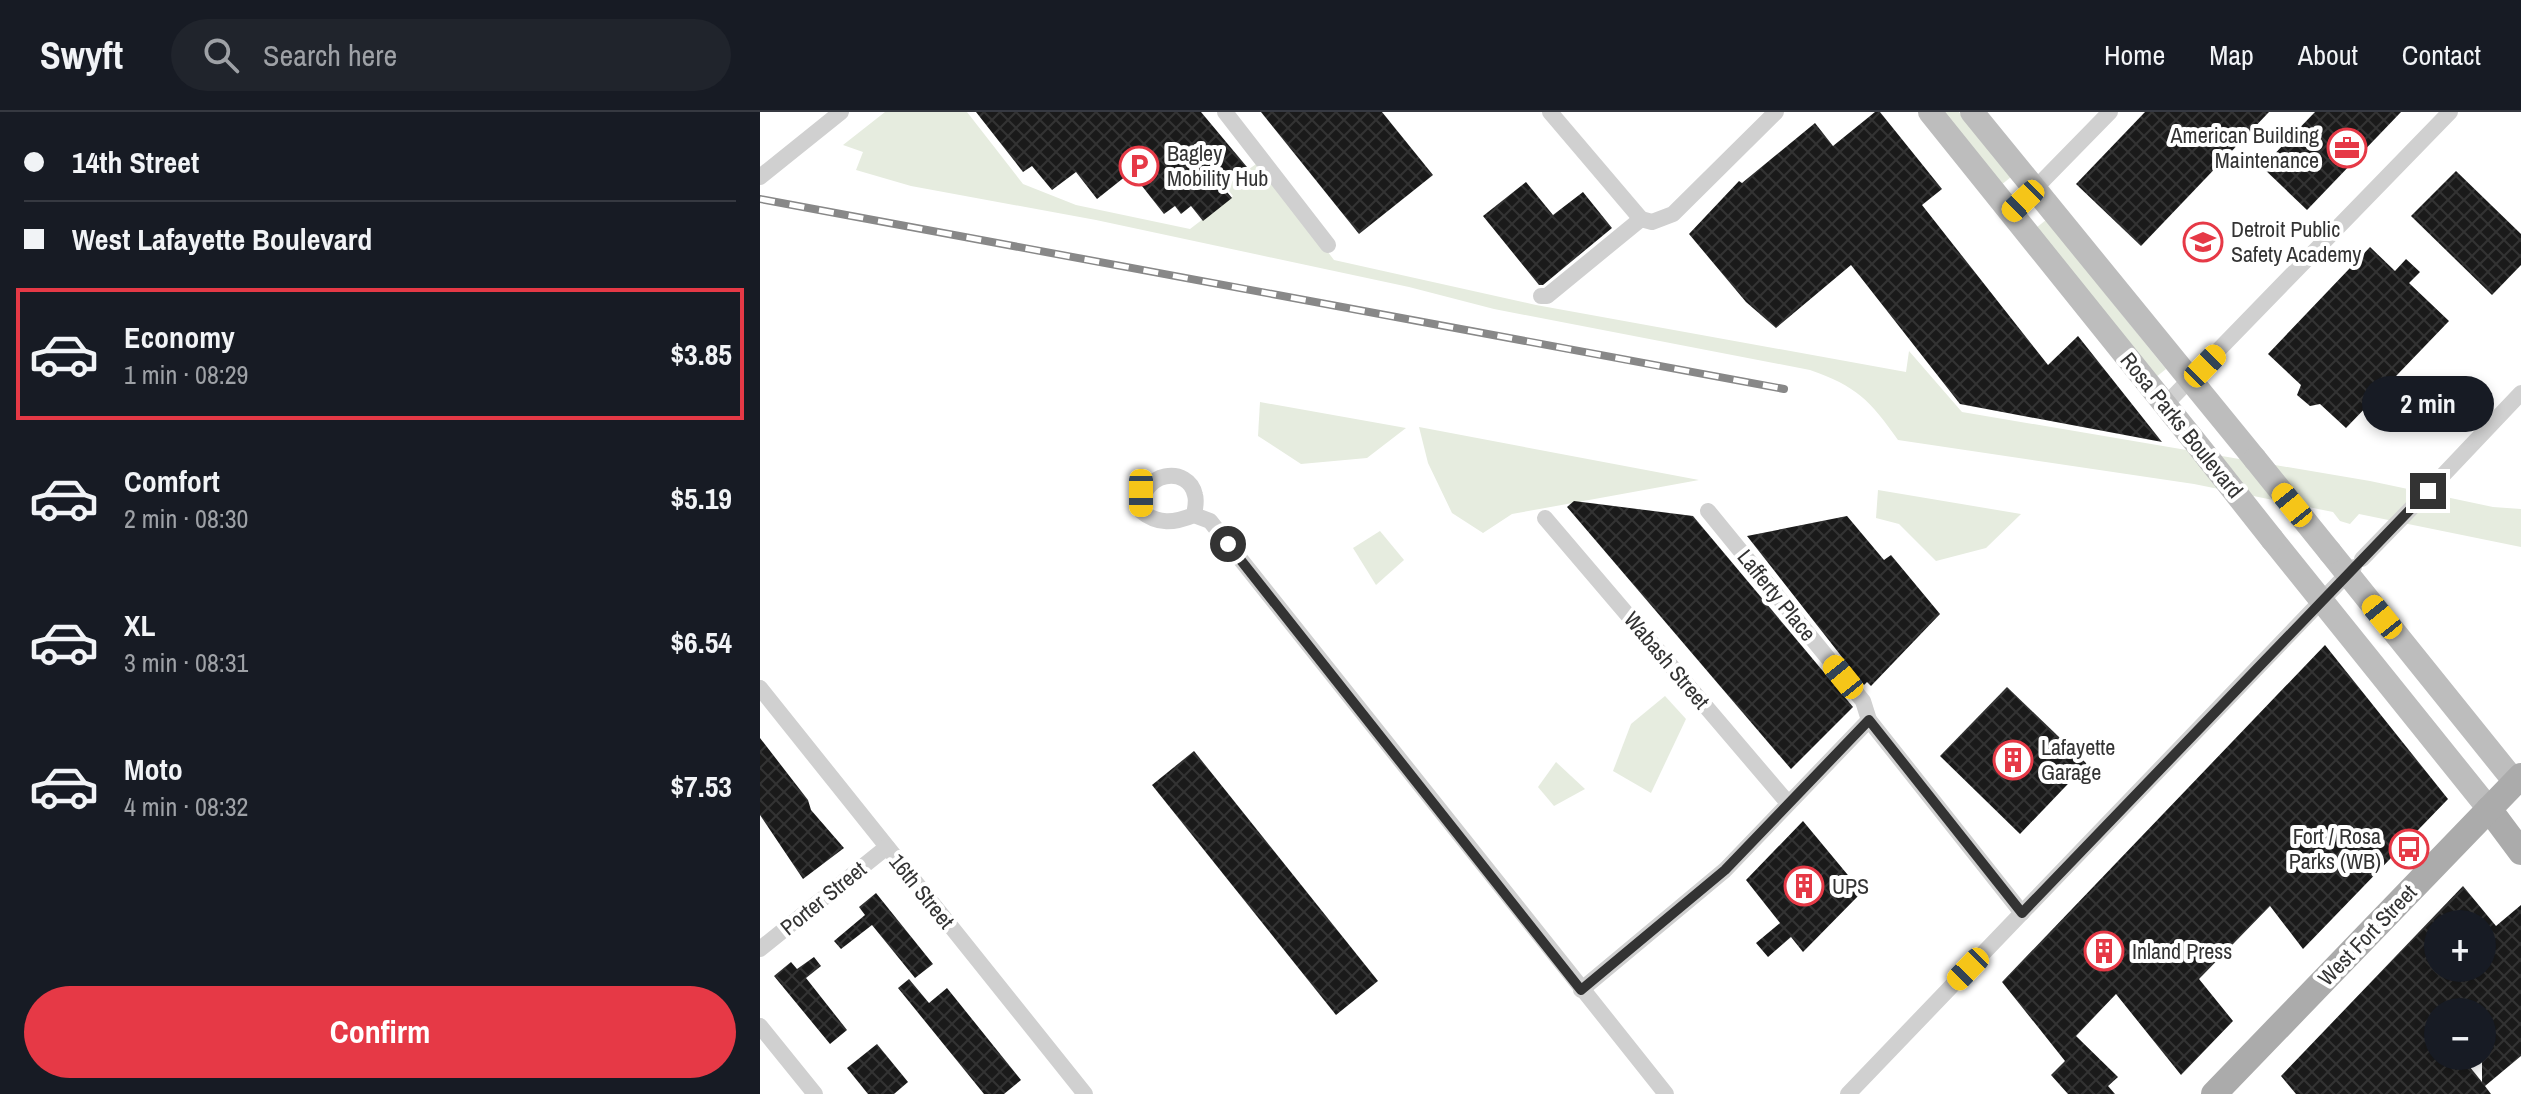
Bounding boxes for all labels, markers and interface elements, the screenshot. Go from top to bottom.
search box [171,19,731,91]
text: Swyft [40,30,123,81]
icon: search [199,33,243,77]
text: Search here [263,35,397,75]
text: Home [2104,36,2165,74]
text: Map [2209,36,2254,74]
text: About [2298,36,2358,74]
text: Contact [2402,36,2481,74]
place label: American Building Maintenance [2170,120,2319,175]
office icon: American Building Maintenance [2326,127,2368,169]
place label: Bagley Mobility Hub [1167,138,1268,193]
text: 14th Street [72,142,199,182]
parking icon: Bagley Mobility Hub [1118,145,1160,187]
car [1997,176,2049,226]
place label: Detroit Public Safety Academy [2231,214,2361,269]
text: West Lafayette Boulevard [72,219,372,259]
school or university icon: Detroit Public Safety Academy [2182,221,2224,263]
text: Economy [124,317,235,357]
icon: car [28,318,100,390]
text: $3.85 [670,334,732,374]
car [2180,340,2230,392]
street label: Rosa Parks Boulevard [2114,346,2250,504]
text: 1 min · 08:29 [124,357,248,392]
callout: 2 min [2362,375,2494,431]
text: 2 min [2400,386,2456,421]
text: Comfort [124,461,220,501]
icon: car [28,462,100,534]
car [1129,469,1153,517]
route end [2410,473,2446,509]
text: $5.19 [670,478,732,518]
car [2268,479,2316,531]
text: 2 min · 08:30 [124,501,248,536]
route start [1210,526,1246,562]
street label: Lafferty Place [1731,543,1823,647]
car [2358,591,2406,643]
text: XL [124,605,155,645]
street label: Wabash Street [1617,605,1717,715]
icon: car [28,606,100,678]
text: $6.54 [670,622,732,662]
text: 3 min · 08:31 [124,645,248,680]
car [1819,651,1867,703]
place label: Lafayette Garage [2041,732,2115,787]
building icon: Lafayette Garage [1992,739,2034,781]
text: Moto [124,749,183,789]
icon: car [28,750,100,822]
text: $7.53 [670,766,732,806]
text: 4 min · 08:32 [124,789,248,824]
place label: Fort / Rosa Parks (WB) [2289,821,2381,876]
bus stop icon: Fort / Rosa Parks (WB) [2388,828,2430,870]
street label: 16th Street [883,847,961,935]
street label: Porter Street [774,854,872,942]
building icon: UPS [1783,865,1825,907]
place label: UPS [1832,871,1869,901]
street label: West Fort Street [2311,878,2423,992]
map controls [2424,910,2496,1070]
button: + [2424,910,2496,982]
building icon: Inland Press [2083,930,2125,972]
place label: Inland Press [2132,936,2232,966]
car [1943,943,1993,995]
button: Confirm [24,986,736,1078]
button: − [2424,998,2496,1070]

